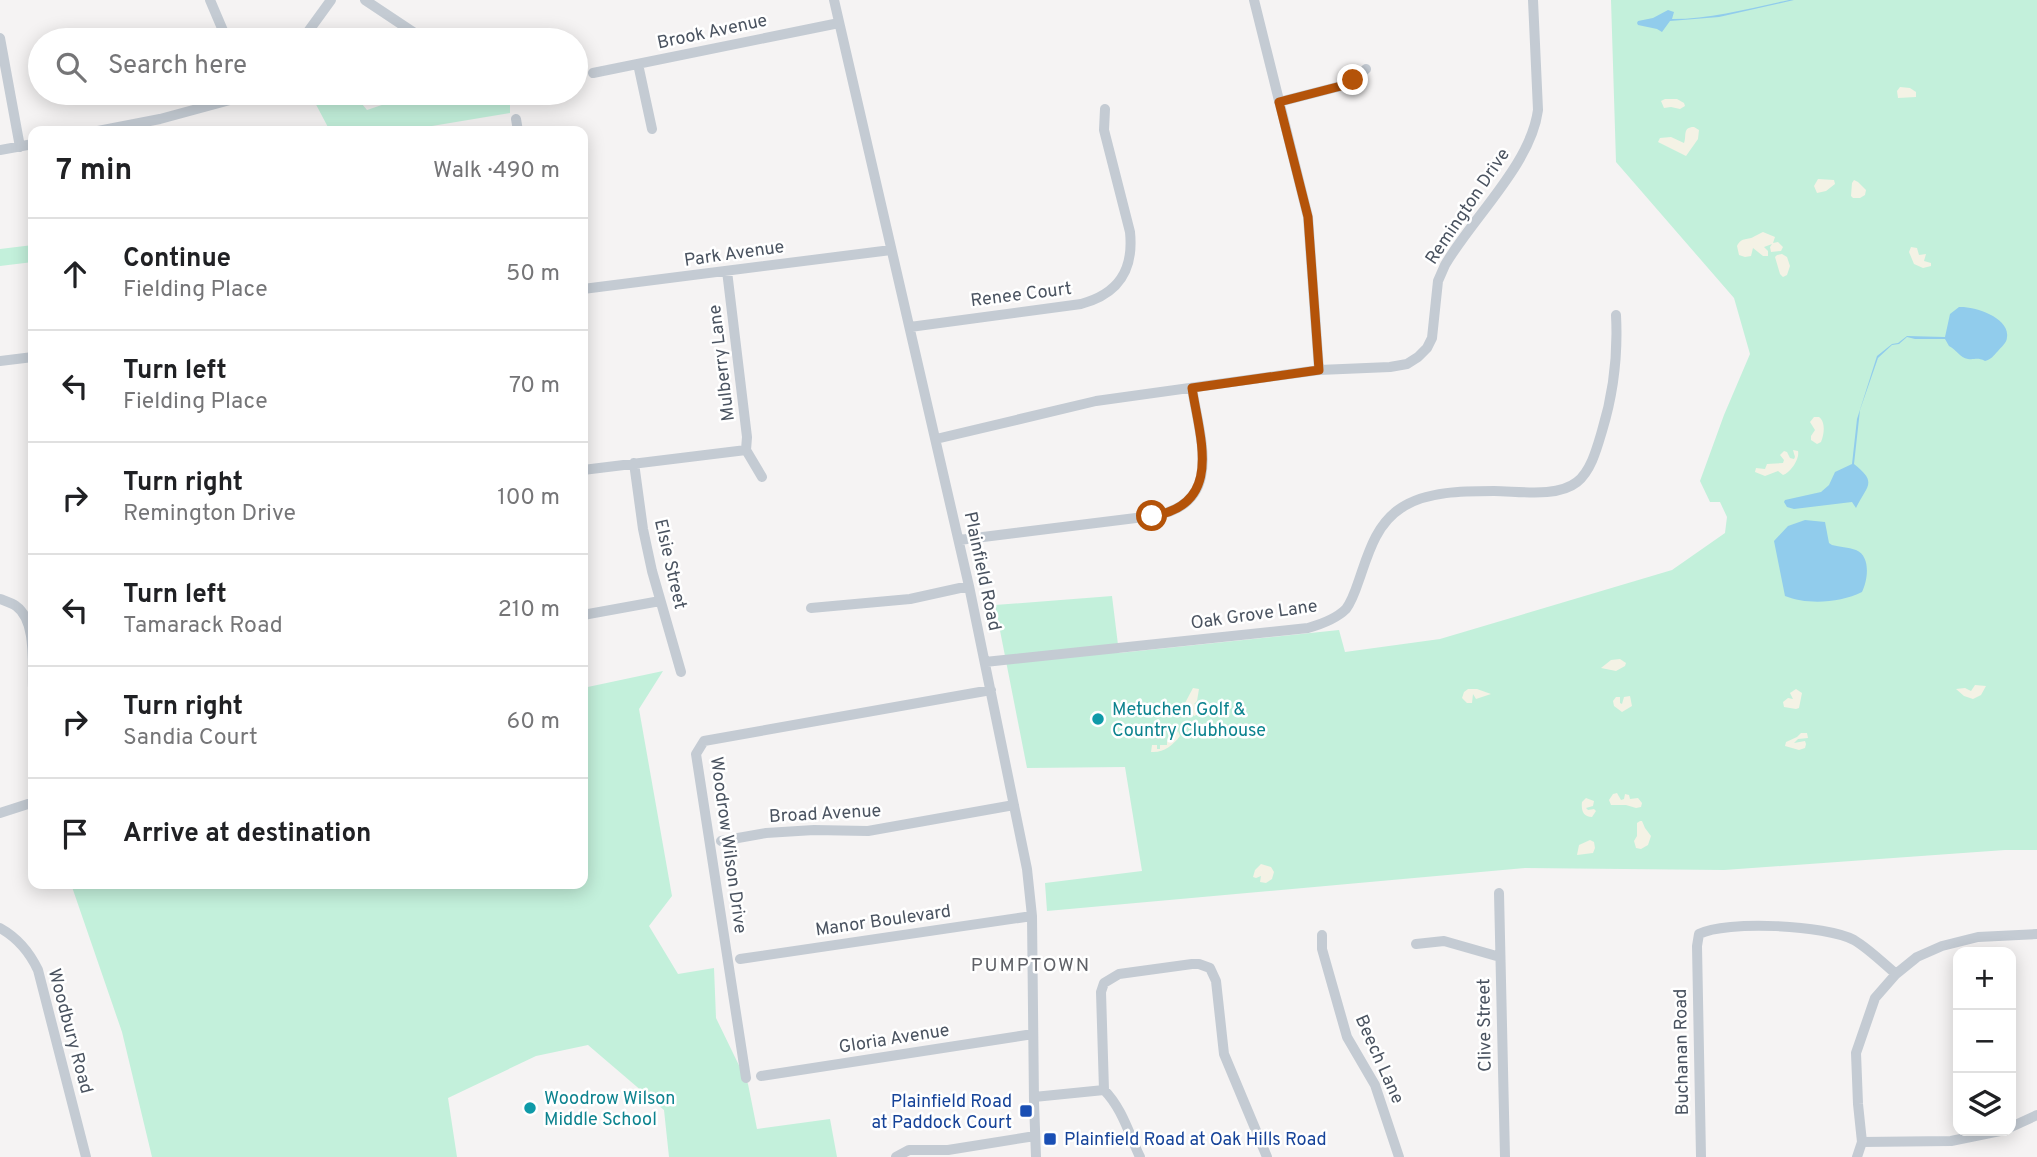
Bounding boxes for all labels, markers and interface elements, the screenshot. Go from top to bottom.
street label: Brook Avenue [655,10,769,55]
search box [28,28,588,105]
icon: search [52,48,90,86]
text: Search here [108,50,247,83]
route end [1337,64,1368,95]
street label: Remington Drive [1421,144,1516,269]
text: 7 min [56,153,132,190]
text: Walk · 490 m [433,157,560,186]
street label: Park Avenue [683,236,786,273]
text: Continue [123,243,231,276]
icon: ahead [56,255,94,293]
text: 50 m [506,260,560,289]
text: Fielding Place [123,276,268,305]
street label: Renee Court [969,278,1073,313]
street label: Mulberry Lane [704,303,741,422]
text: Turn left [123,355,227,388]
icon: left [56,367,94,405]
text: 70 m [509,372,560,401]
text: Fielding Place [123,388,268,417]
text: Turn right [123,467,243,500]
icon: right [56,479,94,517]
text: 100 m [497,484,560,513]
text: Remington Drive [123,500,296,529]
route start [1136,500,1167,531]
street label: Plainfield Road [958,510,1005,633]
street label: Elsie Street [648,517,691,612]
text: Turn left [123,579,227,612]
icon: left [56,591,94,629]
street label: Oak Grove Lane [1189,595,1319,636]
text: 210 m [498,596,560,625]
text: Tamarack Road [123,612,283,641]
text: Turn right [123,691,243,724]
place label: Metuchen Golf & Country Clubhouse [1112,699,1266,743]
icon: right [56,703,94,741]
text: 60 m [507,708,560,737]
marker: Metuchen Golf & Country Clubhouse [1090,711,1106,727]
text: Sandia Court [123,724,258,753]
street label: Woodrow Wilson Drive [704,755,751,935]
street label: Broad Avenue [768,800,882,829]
icon: arrive [56,815,94,853]
text: Arrive at destination [123,818,371,851]
street label: Manor Boulevard [814,901,952,942]
map controls [1953,947,2016,1136]
button: + [1953,947,2016,1010]
district label: PUMPTOWN [971,954,1091,978]
street label: Woodbury Road [42,966,97,1096]
street label: Clive Street [1473,978,1498,1072]
street label: Buchanan Road [1670,988,1695,1116]
button: − [1953,1010,2016,1073]
street label: Beech Lane [1349,1011,1408,1108]
street label: Gloria Avenue [837,1019,951,1060]
button: layers [1953,1073,2016,1136]
place label: Woodrow Wilson Middle School [544,1088,675,1132]
place label: Plainfield Road at Paddock Court [872,1091,1012,1135]
marker: Woodrow Wilson Middle School [522,1100,538,1116]
marker: Plainfield Road at Paddock Court [1018,1103,1034,1119]
place label: Plainfield Road at Oak Hills Road [1064,1129,1327,1152]
marker: Plainfield Road at Oak Hills Road [1042,1131,1058,1147]

